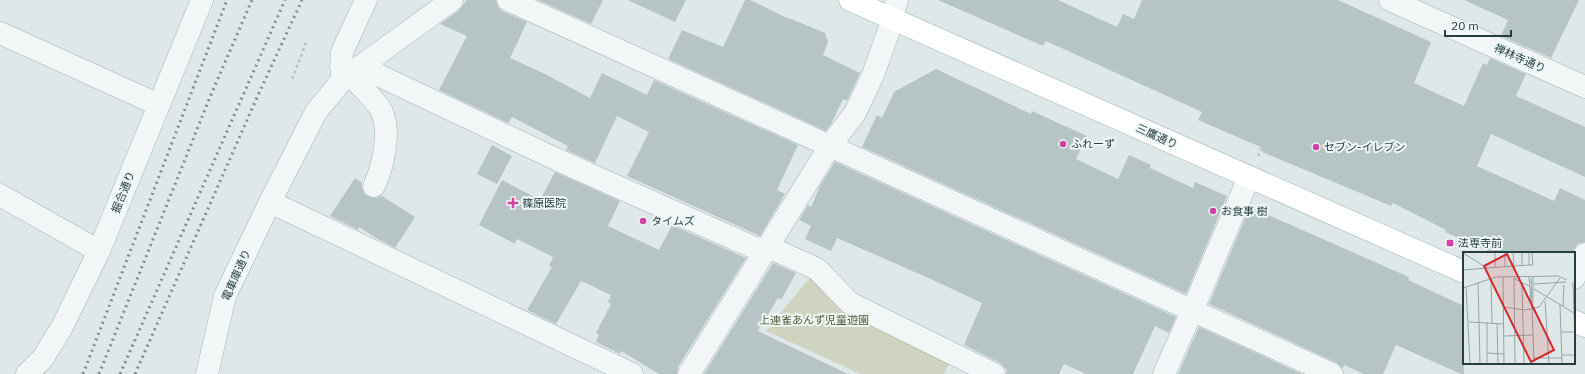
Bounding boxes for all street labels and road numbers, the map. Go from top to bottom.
street label: 禅林寺通り [1492,40,1548,76]
street label: 三鷹通り [1134,121,1180,151]
street label: 掘合通り [108,169,138,215]
street label: 電車庫通り [218,247,254,303]

